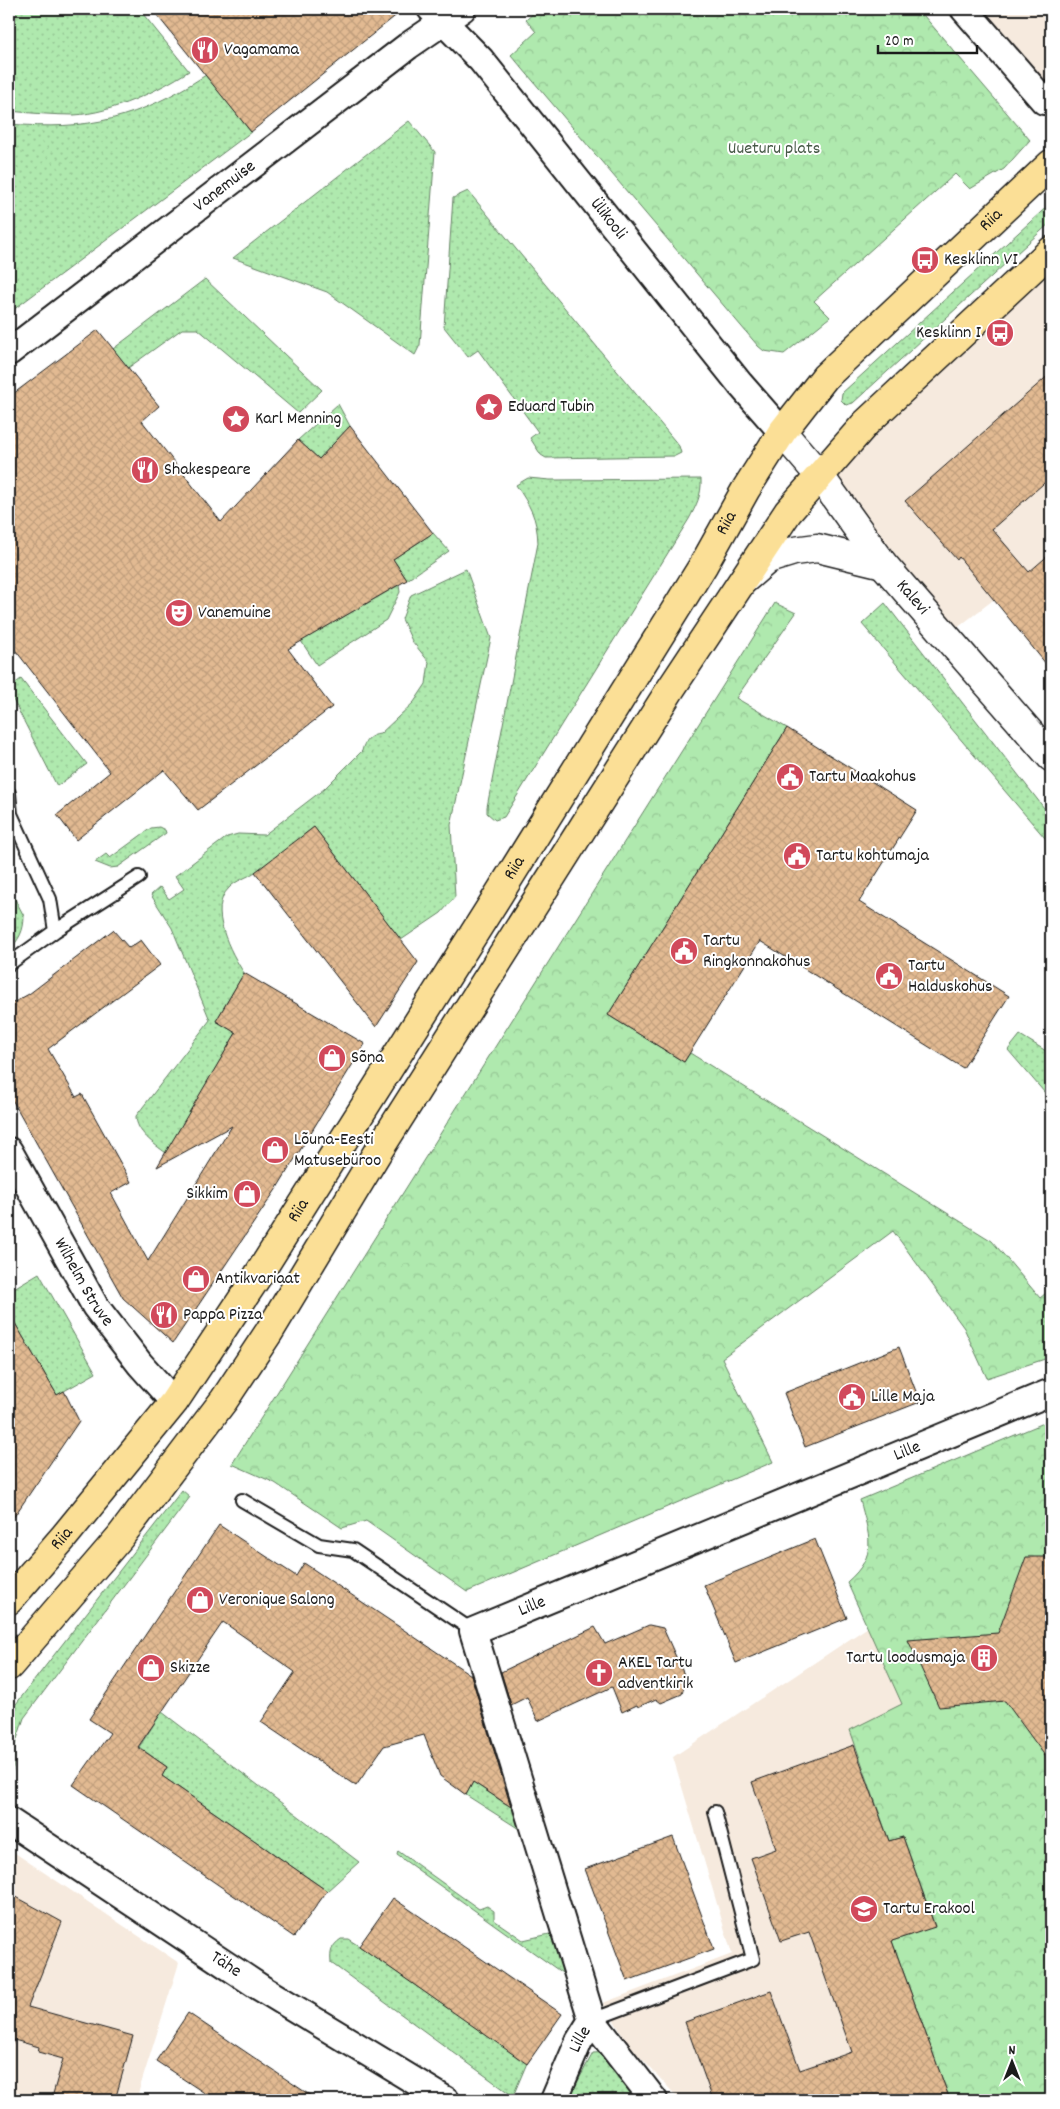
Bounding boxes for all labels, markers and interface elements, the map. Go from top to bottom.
scale bar [878,22,976,54]
text: 20 m [885,31,913,53]
restaurant icon: Vagamama [190,35,220,65]
place label: Vagamama [224,38,300,63]
park label: Uueturu plats [728,137,820,162]
street label: Vanemuise [189,155,261,218]
street label: Ülikooli [584,193,632,245]
street label: Riia [974,203,1009,238]
bus stop icon: Kesklinn VI [910,245,940,275]
place label: Kesklinn VI [944,248,1018,273]
bus stop icon: Kesklinn I [985,318,1015,348]
place label: Kesklinn I [916,321,981,346]
place icon: Eduard Tubin [474,392,504,422]
place label: Eduard Tubin [508,395,594,420]
place icon: Karl Menning [221,404,251,434]
place label: Karl Menning [255,407,342,432]
restaurant icon: Shakespeare [130,455,160,485]
place label: Shakespeare [164,458,251,483]
street label: Riia [710,506,744,540]
street label: Kalevi [890,574,935,621]
theatre icon: Vanemuine [164,598,194,628]
place label: Vanemuine [198,601,271,626]
public building icon: Tartu Maakohus [775,762,805,792]
place label: Tartu Maakohus [809,765,916,790]
public building icon: Tartu kohtumaja [782,841,812,871]
place label: Tartu kohtumaja [816,844,929,869]
street label: Riia [498,851,532,885]
place label: Tartu Ringkonnakohus [703,929,811,975]
public building icon: Tartu Ringkonnakohus [669,936,699,966]
place label: Tartu Halduskohus [908,954,993,1000]
public building icon: Tartu Halduskohus [874,961,904,991]
shop icon: Sõna [317,1043,347,1073]
place label: Sõna [351,1046,384,1071]
place label: Lõuna-Eesti Matusebüroo [294,1128,381,1174]
shop icon: Lõuna-Eesti Matusebüroo [260,1135,290,1165]
shop icon: Sikkim [232,1179,262,1209]
place label: Sikkim [186,1182,228,1207]
street label: Riia [282,1194,316,1228]
street label: Wilhelm Struve [47,1234,119,1332]
shop icon: Antikvariaat [181,1264,211,1294]
place label: Antikvariaat [215,1267,300,1292]
restaurant icon: Pappa Pizza [149,1300,179,1330]
place label: Pappa Pizza [183,1303,263,1328]
public building icon: Lille Maja [837,1382,867,1412]
place label: Lille Maja [871,1385,935,1410]
street label: Lille [890,1435,925,1468]
street label: Riia [45,1521,80,1556]
shop icon: Veronique Salong [185,1585,215,1615]
place label: Veronique Salong [219,1588,335,1613]
street label: Lille [515,1590,550,1623]
building icon: Tartu loodusmaja [969,1643,999,1673]
place label: Tartu loodusmaja [846,1646,966,1671]
place label: AKEL Tartu adventkirik [618,1651,693,1697]
shop icon: Skizze [136,1653,166,1683]
place label: Skizze [170,1656,210,1681]
church icon: AKEL Tartu adventkirik [584,1658,614,1688]
school or university icon: Tartu Erakool [849,1894,879,1924]
place label: Tartu Erakool [883,1897,976,1922]
street label: Tähe [205,1945,246,1984]
street label: Lille [563,2021,598,2057]
north arrow [988,2036,1038,2086]
text: N [1009,2041,1016,2061]

